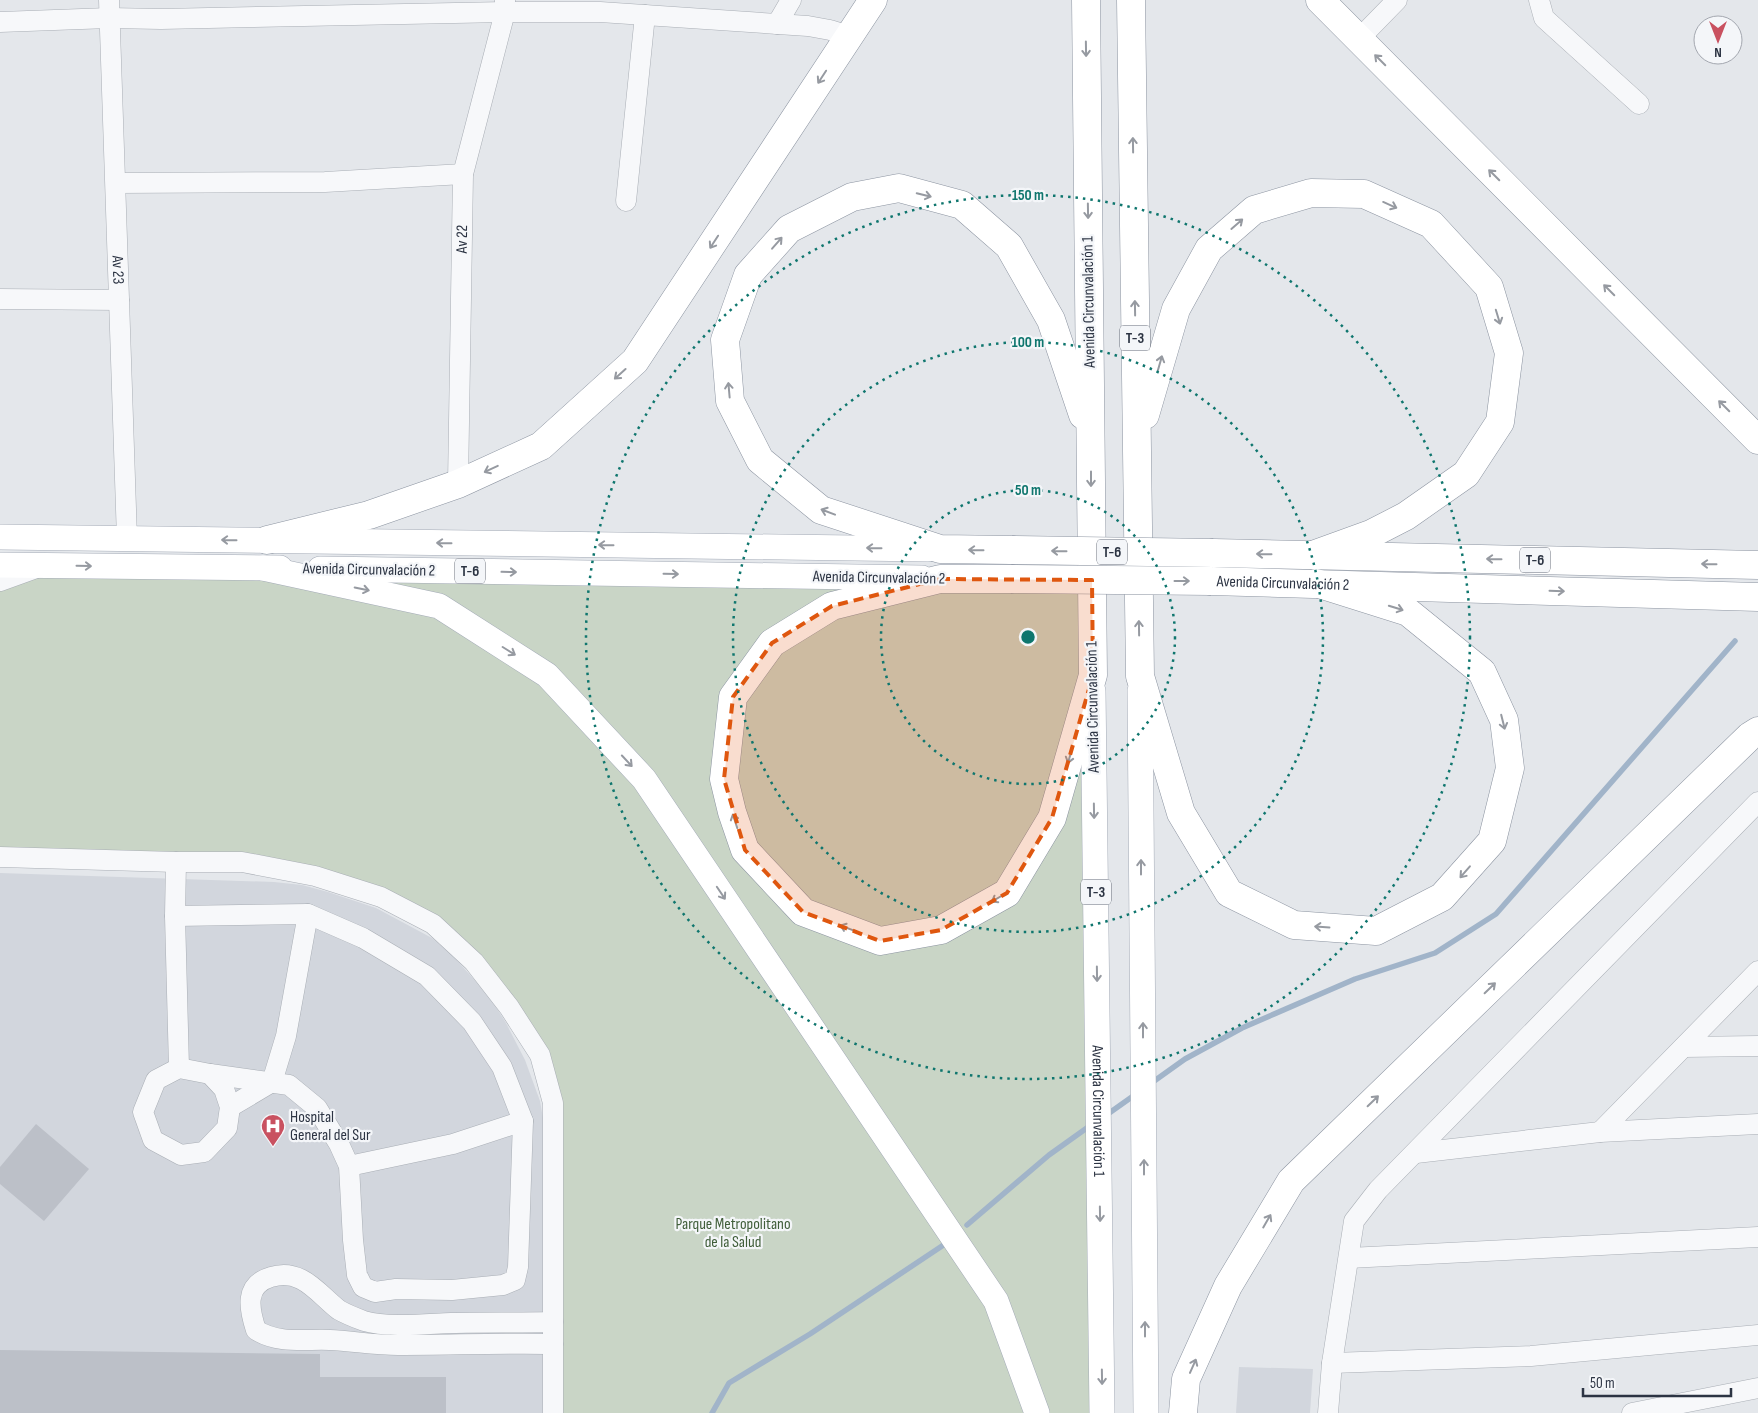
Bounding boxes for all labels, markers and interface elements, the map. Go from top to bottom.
north arrow [1693,15,1743,65]
one-way arrow [1082,40,1091,56]
text: N [1714,44,1722,61]
one-way arrow [1374,54,1386,66]
one-way arrow [817,70,828,84]
one-way arrow [1128,137,1138,154]
one-way arrow [1488,169,1501,181]
text: 150 m [1012,186,1044,205]
one-way arrow [915,191,931,200]
one-way arrow [1382,201,1397,211]
one-way arrow [1083,202,1093,219]
one-way arrow [1231,219,1244,230]
street label: Av 22 [452,225,472,254]
one-way arrow [708,234,718,248]
one-way arrow [771,236,783,249]
street label: Avenida Circunvalación 1 [1078,236,1100,369]
street label: Av 23 [108,254,128,285]
one-way arrow [1603,284,1615,297]
one-way arrow [1130,300,1140,316]
one-way arrow [1494,309,1504,325]
road number: T-3 [1120,326,1150,350]
text: 100 m [1012,333,1044,352]
one-way arrow [1156,355,1166,371]
one-way arrow [614,368,627,380]
one-way arrow [725,382,734,398]
one-way arrow [1718,400,1730,412]
one-way arrow [484,465,499,475]
one-way arrow [1086,470,1096,486]
text: 50 m [1015,481,1041,500]
one-way arrow [821,506,836,516]
one-way arrow [221,535,238,545]
one-way arrow [436,538,452,547]
one-way arrow [599,540,615,550]
road number: T-6 [1097,540,1127,564]
one-way arrow [866,544,882,553]
one-way arrow [968,545,984,555]
one-way arrow [1051,546,1068,556]
road number: T-6 [1520,548,1550,572]
one-way arrow [1256,549,1272,559]
one-way arrow [1487,554,1503,564]
road number: T-6 [455,558,485,584]
street label: Avenida Circunvalación 2 [302,559,435,581]
one-way arrow [1702,559,1718,569]
one-way arrow [75,561,91,571]
one-way arrow [500,567,516,577]
street label: Avenida Circunvalación 2 [812,567,945,589]
one-way arrow [663,570,679,579]
street label: Avenida Circunvalación 2 [1215,572,1350,595]
one-way arrow [1174,576,1190,586]
one-way arrow [353,585,369,595]
one-way arrow [1549,586,1565,596]
one-way arrow [1388,604,1404,613]
one-way arrow [1134,620,1144,636]
centre of rings [1019,628,1037,646]
street label: Avenida Circunvalación 1 [1082,641,1104,774]
one-way arrow [502,646,516,656]
one-way arrow [1499,714,1508,730]
one-way arrow [1065,747,1074,763]
one-way arrow [621,755,633,767]
one-way arrow [1090,803,1099,819]
one-way arrow [730,814,739,830]
one-way arrow [1136,860,1146,876]
one-way arrow [1459,865,1471,878]
road number: T-3 [1081,880,1111,904]
one-way arrow [716,886,726,900]
one-way arrow [991,894,1006,903]
one-way arrow [1314,922,1330,932]
one-way arrow [840,923,855,932]
one-way arrow [1092,966,1101,982]
one-way arrow [1484,982,1497,994]
one-way arrow [1138,1022,1147,1038]
street label: Avenida Circunvalación 1 [1088,1044,1109,1177]
one-way arrow [1367,1095,1379,1107]
place label: Hospital General del Sur [290,1108,371,1145]
hospital icon: Hospital General del Sur [260,1113,286,1147]
one-way arrow [1139,1159,1149,1176]
one-way arrow [1095,1206,1105,1222]
park label: Parque Metropolitano de la Salud [675,1215,791,1252]
one-way arrow [1262,1215,1272,1229]
one-way arrow [1140,1322,1150,1338]
one-way arrow [1188,1359,1198,1374]
scale bar [1583,1366,1730,1398]
one-way arrow [1097,1368,1107,1384]
text: 50 m [1590,1374,1615,1393]

